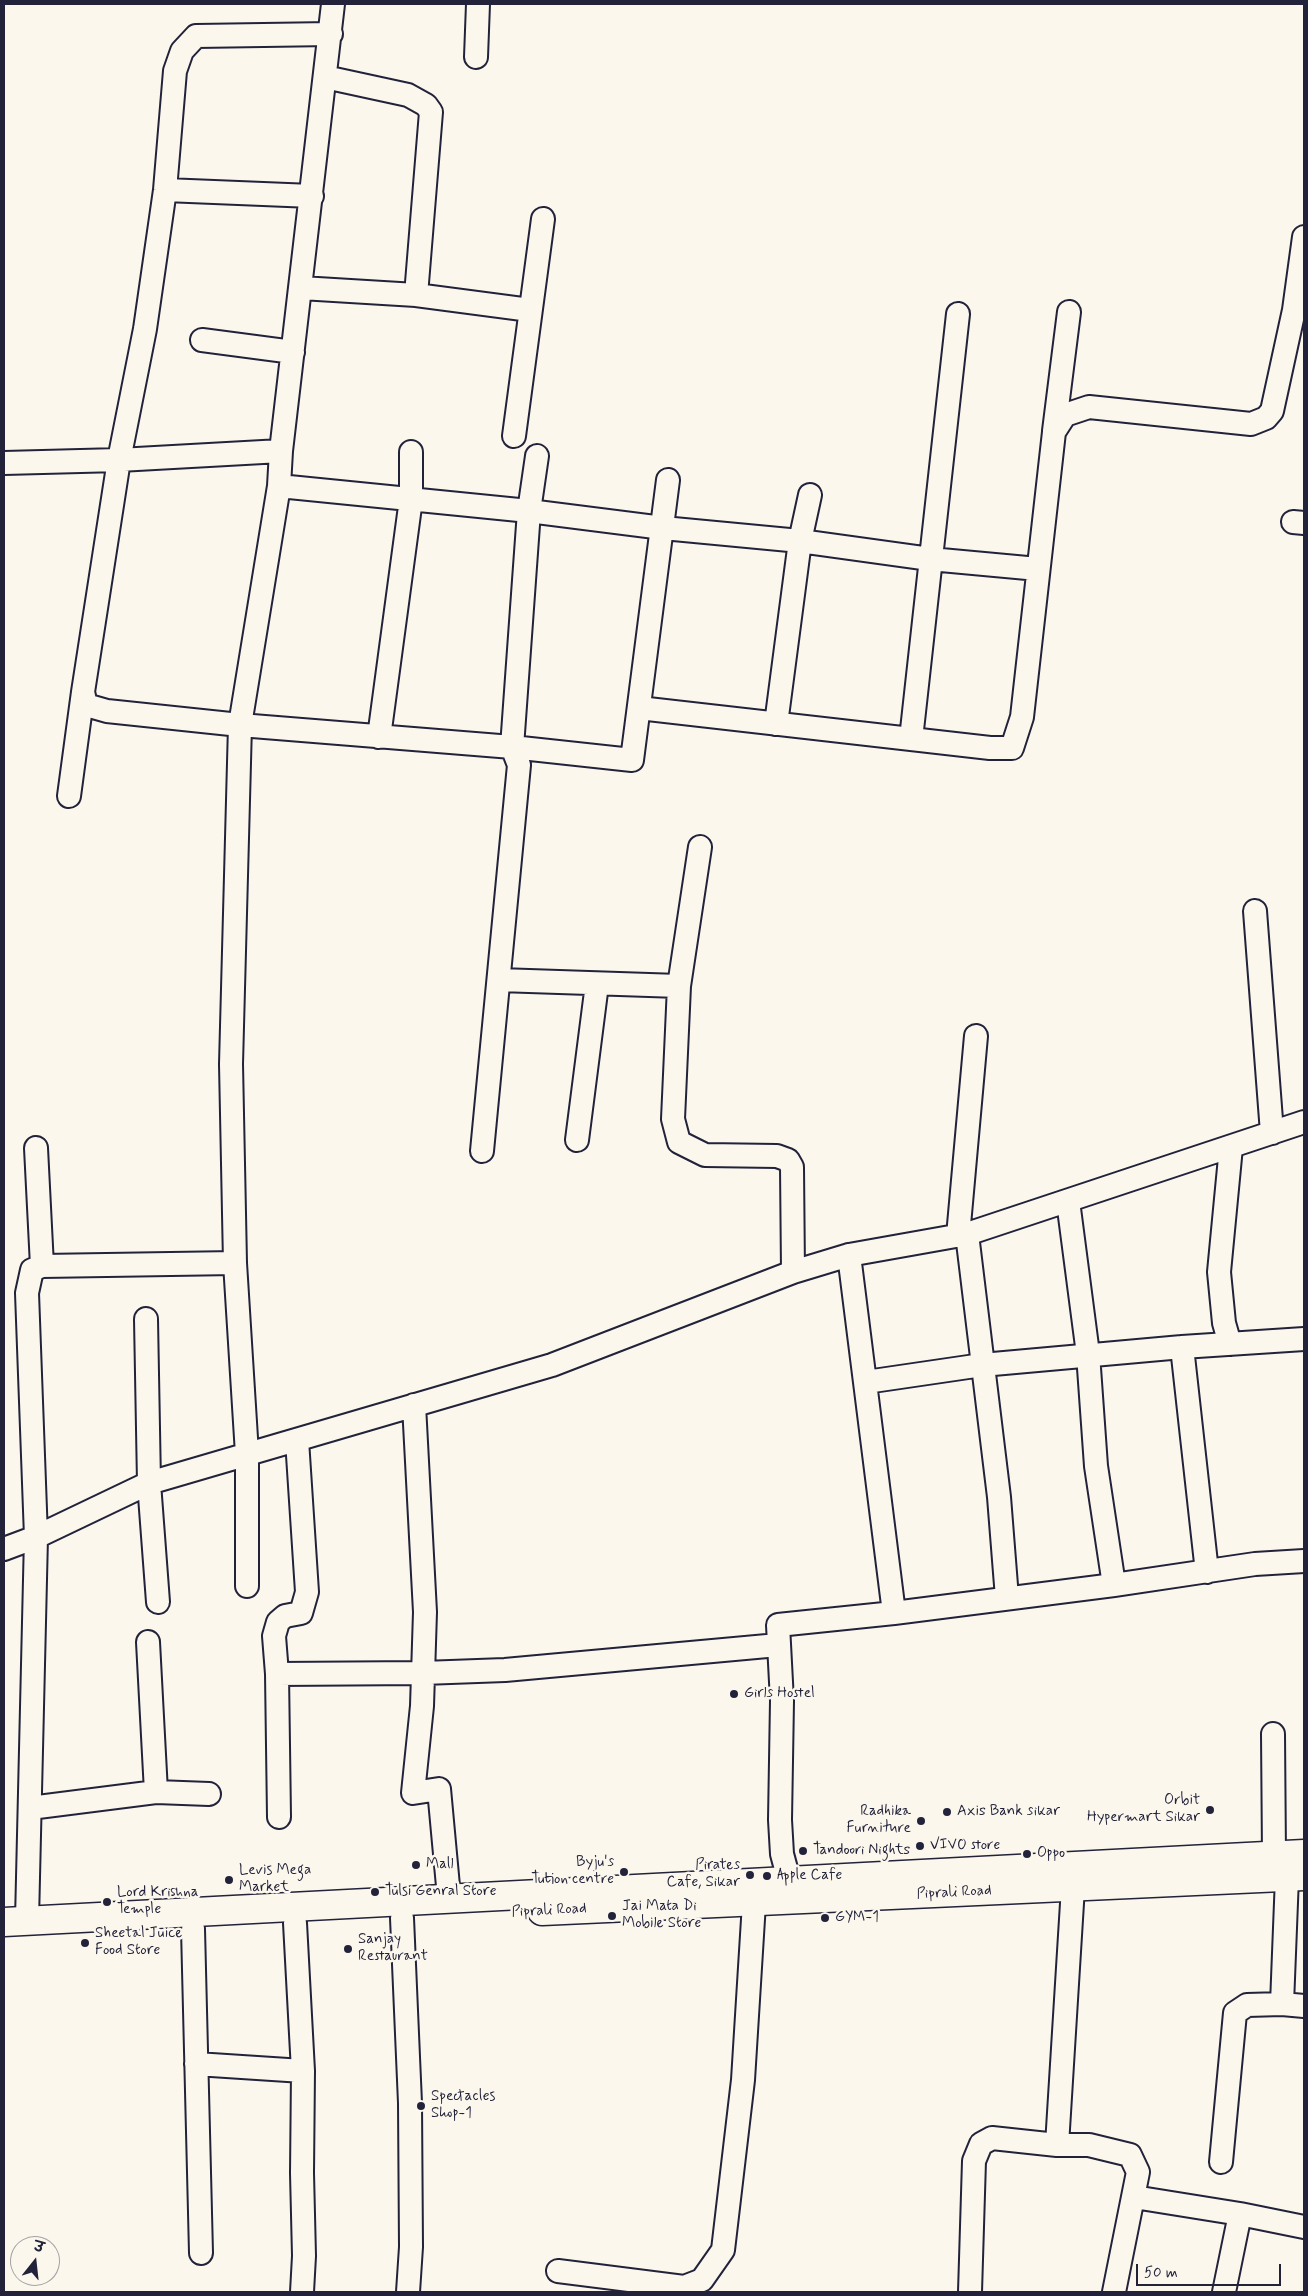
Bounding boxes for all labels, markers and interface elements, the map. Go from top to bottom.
place label: Girls Hostel [744,1685,815,1703]
marker: Girls Hostel [728,1688,740,1700]
place label: Orbit Hypermart Sikar [1087,1792,1200,1827]
place label: Radhika Furniture [847,1803,911,1838]
place label: Axis Bank sikar [957,1803,1060,1821]
marker: Orbit Hypermart Sikar [1204,1804,1216,1816]
marker: Axis Bank sikar [941,1806,953,1818]
marker: Radhika Furniture [915,1815,927,1827]
place label: VIVO store [930,1837,1000,1855]
marker: VIVO store [914,1840,926,1852]
place label: Tandoori Nights [813,1842,910,1860]
marker: Tandoori Nights [797,1845,809,1857]
place label: Oppo [1037,1845,1065,1863]
marker: Oppo [1021,1848,1033,1860]
place label: Byju's Tution centre [531,1854,614,1889]
place label: Mall [426,1856,454,1874]
place label: Pirates Cafe, Sikar [666,1857,740,1892]
marker: Mall [410,1859,422,1871]
place label: Levis Mega Market [239,1862,311,1897]
marker: Byju's Tution centre [618,1866,630,1878]
place label: Apple Cafe [777,1867,842,1885]
marker: Pirates Cafe, Sikar [744,1869,756,1881]
marker: Apple Cafe [761,1870,773,1882]
marker: Levis Mega Market [223,1874,235,1886]
street label: Piprali Road [916,1882,992,1904]
place label: Tulsi Genral Store [385,1883,496,1901]
place label: Lord Krishna Temple [117,1884,198,1919]
marker: Tulsi Genral Store [369,1886,381,1898]
marker: Lord Krishna Temple [101,1896,113,1908]
place label: Jai Mata Di Mobile Store [622,1898,701,1933]
street label: Piprali Road [511,1900,587,1922]
place label: GYM-1 [835,1909,879,1927]
marker: Jai Mata Di Mobile Store [606,1910,618,1922]
marker: GYM-1 [819,1912,831,1924]
place label: Sheetal Juice Food Store [95,1925,182,1960]
place label: Sanjay Restaurant [358,1931,428,1966]
marker: Sheetal Juice Food Store [79,1937,91,1949]
marker: Sanjay Restaurant [342,1943,354,1955]
place label: Spectacles Shop-1 [431,2088,495,2123]
marker: Spectacles Shop-1 [415,2100,427,2112]
north arrow [10,2236,60,2286]
text: उ [32,2238,46,2257]
scale bar [1138,2254,1283,2286]
text: 50 m [1144,2263,1178,2283]

